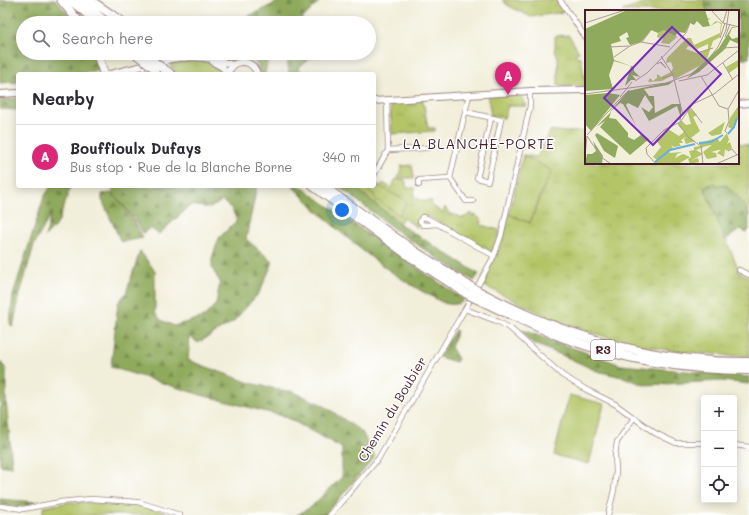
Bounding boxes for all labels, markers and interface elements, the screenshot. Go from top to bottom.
inset map [585,10,739,164]
search box [16,16,376,60]
icon: search [30,27,52,49]
text: Search here [62,28,153,48]
pin: A [495,62,521,95]
text: Nearby [32,87,94,109]
district label: LA BLANCHE-PORTE [403,134,555,153]
text: Bouffioulx Dufays [70,138,201,158]
text: A [40,148,50,165]
text: 340 m [322,148,360,165]
text: Bus stop · Rue de la Blanche Borne [70,158,292,175]
your location [332,200,352,220]
road number: R3 [591,340,615,360]
street label: Chemin du Boubier [353,353,430,464]
map controls [701,395,737,503]
button: + [701,395,737,431]
button: − [701,431,737,467]
button: locate [701,467,737,503]

